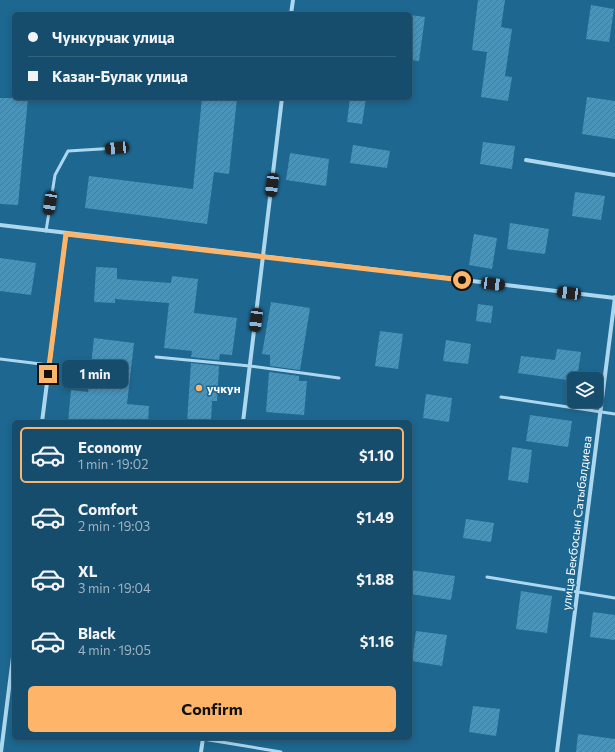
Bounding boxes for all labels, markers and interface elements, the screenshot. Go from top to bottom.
text: Чункурчак улица [52,28,175,46]
text: Казан-Булак улица [52,67,188,85]
car [105,141,129,155]
car [265,172,279,198]
car [42,190,58,216]
route start [453,271,471,289]
car [480,277,506,291]
car [556,286,582,300]
car [249,307,263,333]
callout: 1 min [62,360,128,388]
route end [39,365,57,383]
text: 1 min [80,366,110,382]
map controls [567,372,603,408]
button: layers [567,372,603,408]
place label: учкун [207,381,241,395]
marker: учкун [194,383,204,393]
street label: улица Бекбосын Сатыбалдиева [558,435,594,611]
icon: car [30,437,66,473]
text: Economy [78,438,142,456]
text: $1.10 [359,446,394,464]
text: 1 min · 19:02 [78,456,148,472]
icon: car [30,499,66,535]
text: Comfort [78,500,138,518]
text: $1.49 [356,508,394,526]
text: 2 min · 19:03 [78,518,150,534]
icon: car [30,561,66,597]
text: XL [78,562,97,580]
text: $1.88 [356,570,394,588]
text: 3 min · 19:04 [78,580,151,596]
icon: car [30,623,66,659]
text: Black [78,624,116,642]
text: $1.16 [360,632,394,650]
text: 4 min · 19:05 [78,642,151,658]
button: Confirm [28,686,396,732]

